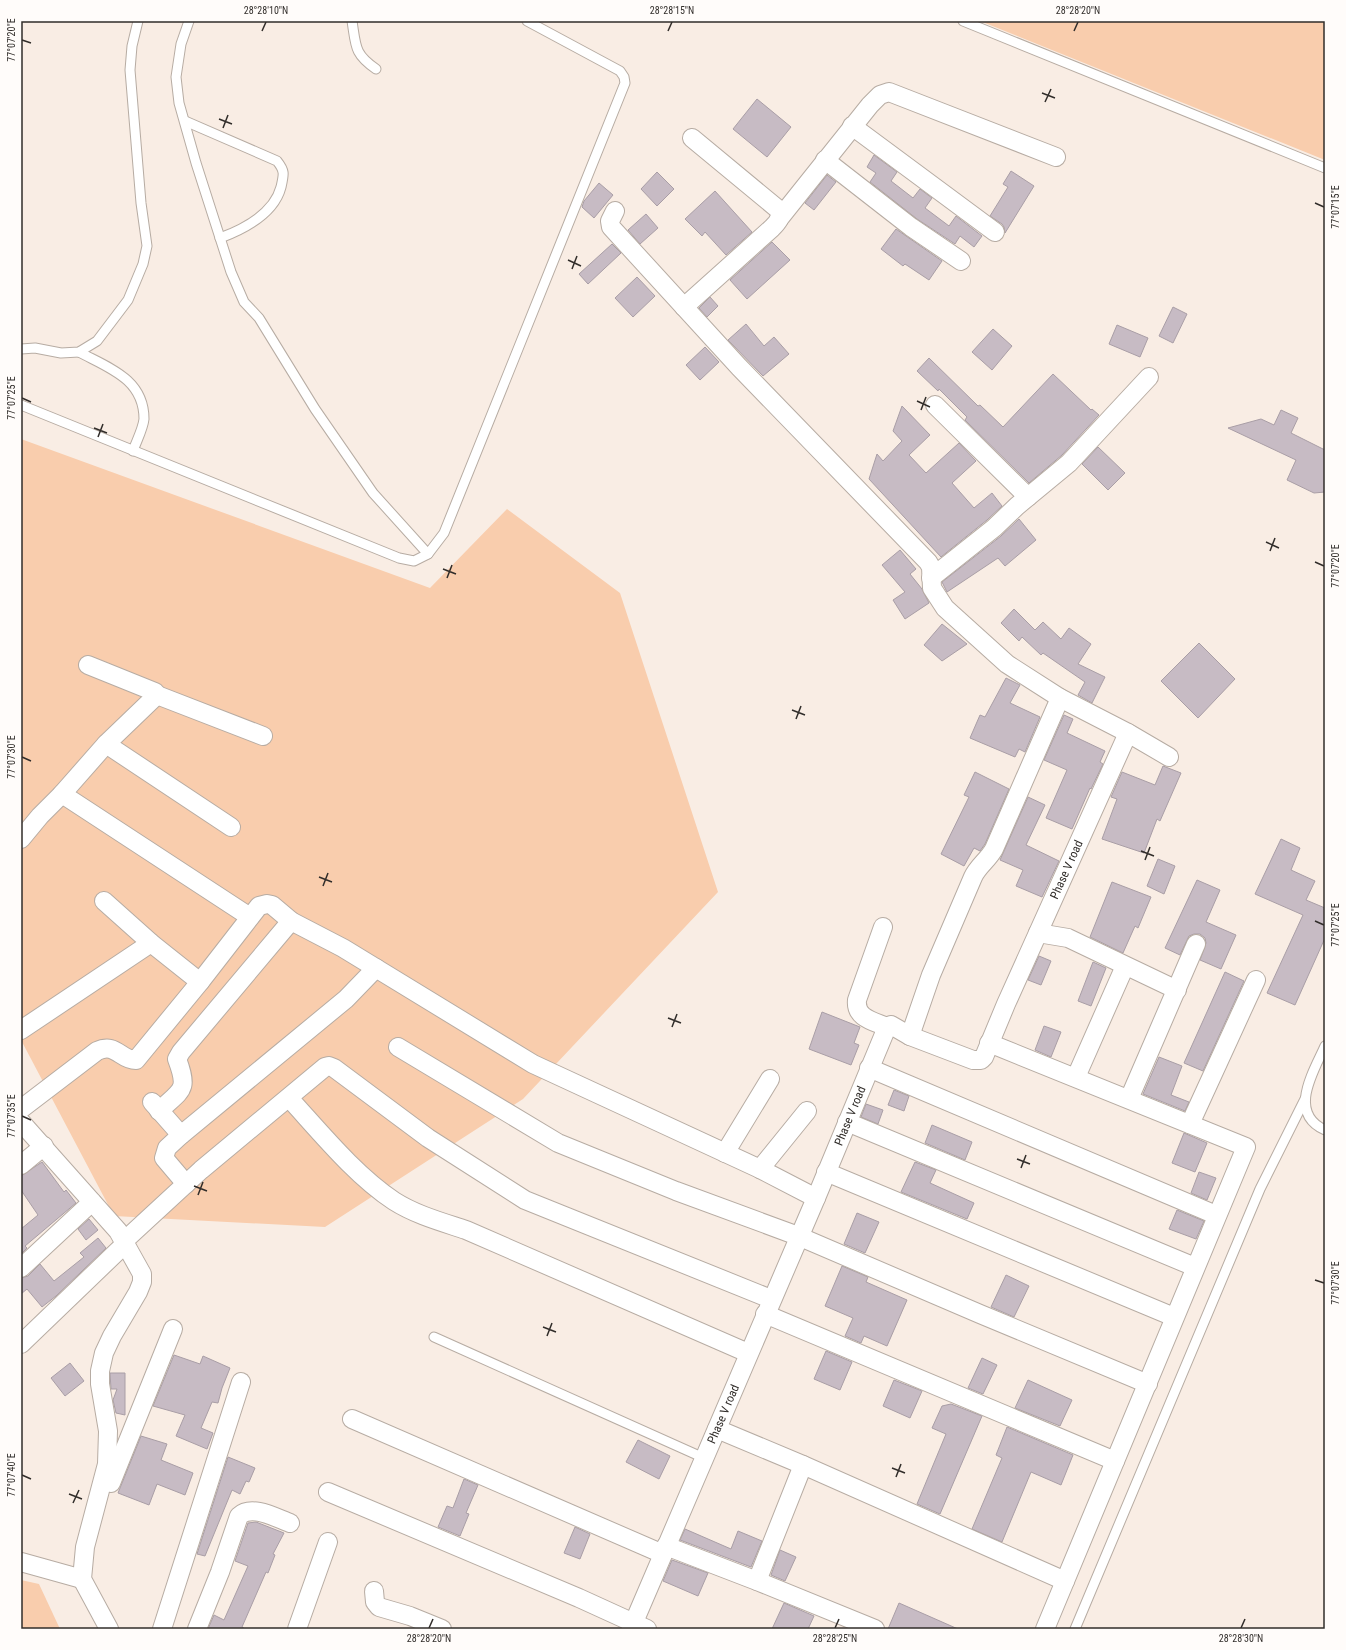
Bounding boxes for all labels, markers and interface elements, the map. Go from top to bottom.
text: 28°28'10"N [244,5,288,16]
text: 28°28'15"N [650,5,694,16]
text: 28°28'20"N [1056,5,1100,16]
text: 77°07'20"E [6,18,17,62]
text: 77°07'15"E [1330,185,1341,229]
text: 77°07'25"E [6,376,17,420]
text: 77°07'20"E [1330,544,1341,588]
text: 77°07'30"E [6,735,17,779]
street label: Phase V road [1047,838,1086,901]
text: 77°07'25"E [1330,903,1341,947]
street label: Phase V road [832,1084,869,1148]
text: 77°07'35"E [6,1094,17,1138]
text: 77°07'30"E [1330,1261,1341,1305]
street label: Phase V road [704,1382,742,1446]
text: 77°07'40"E [6,1453,17,1497]
text: 28°28'20"N [407,1633,451,1644]
text: 28°28'25"N [813,1633,857,1644]
text: 28°28'30"N [1219,1633,1263,1644]

